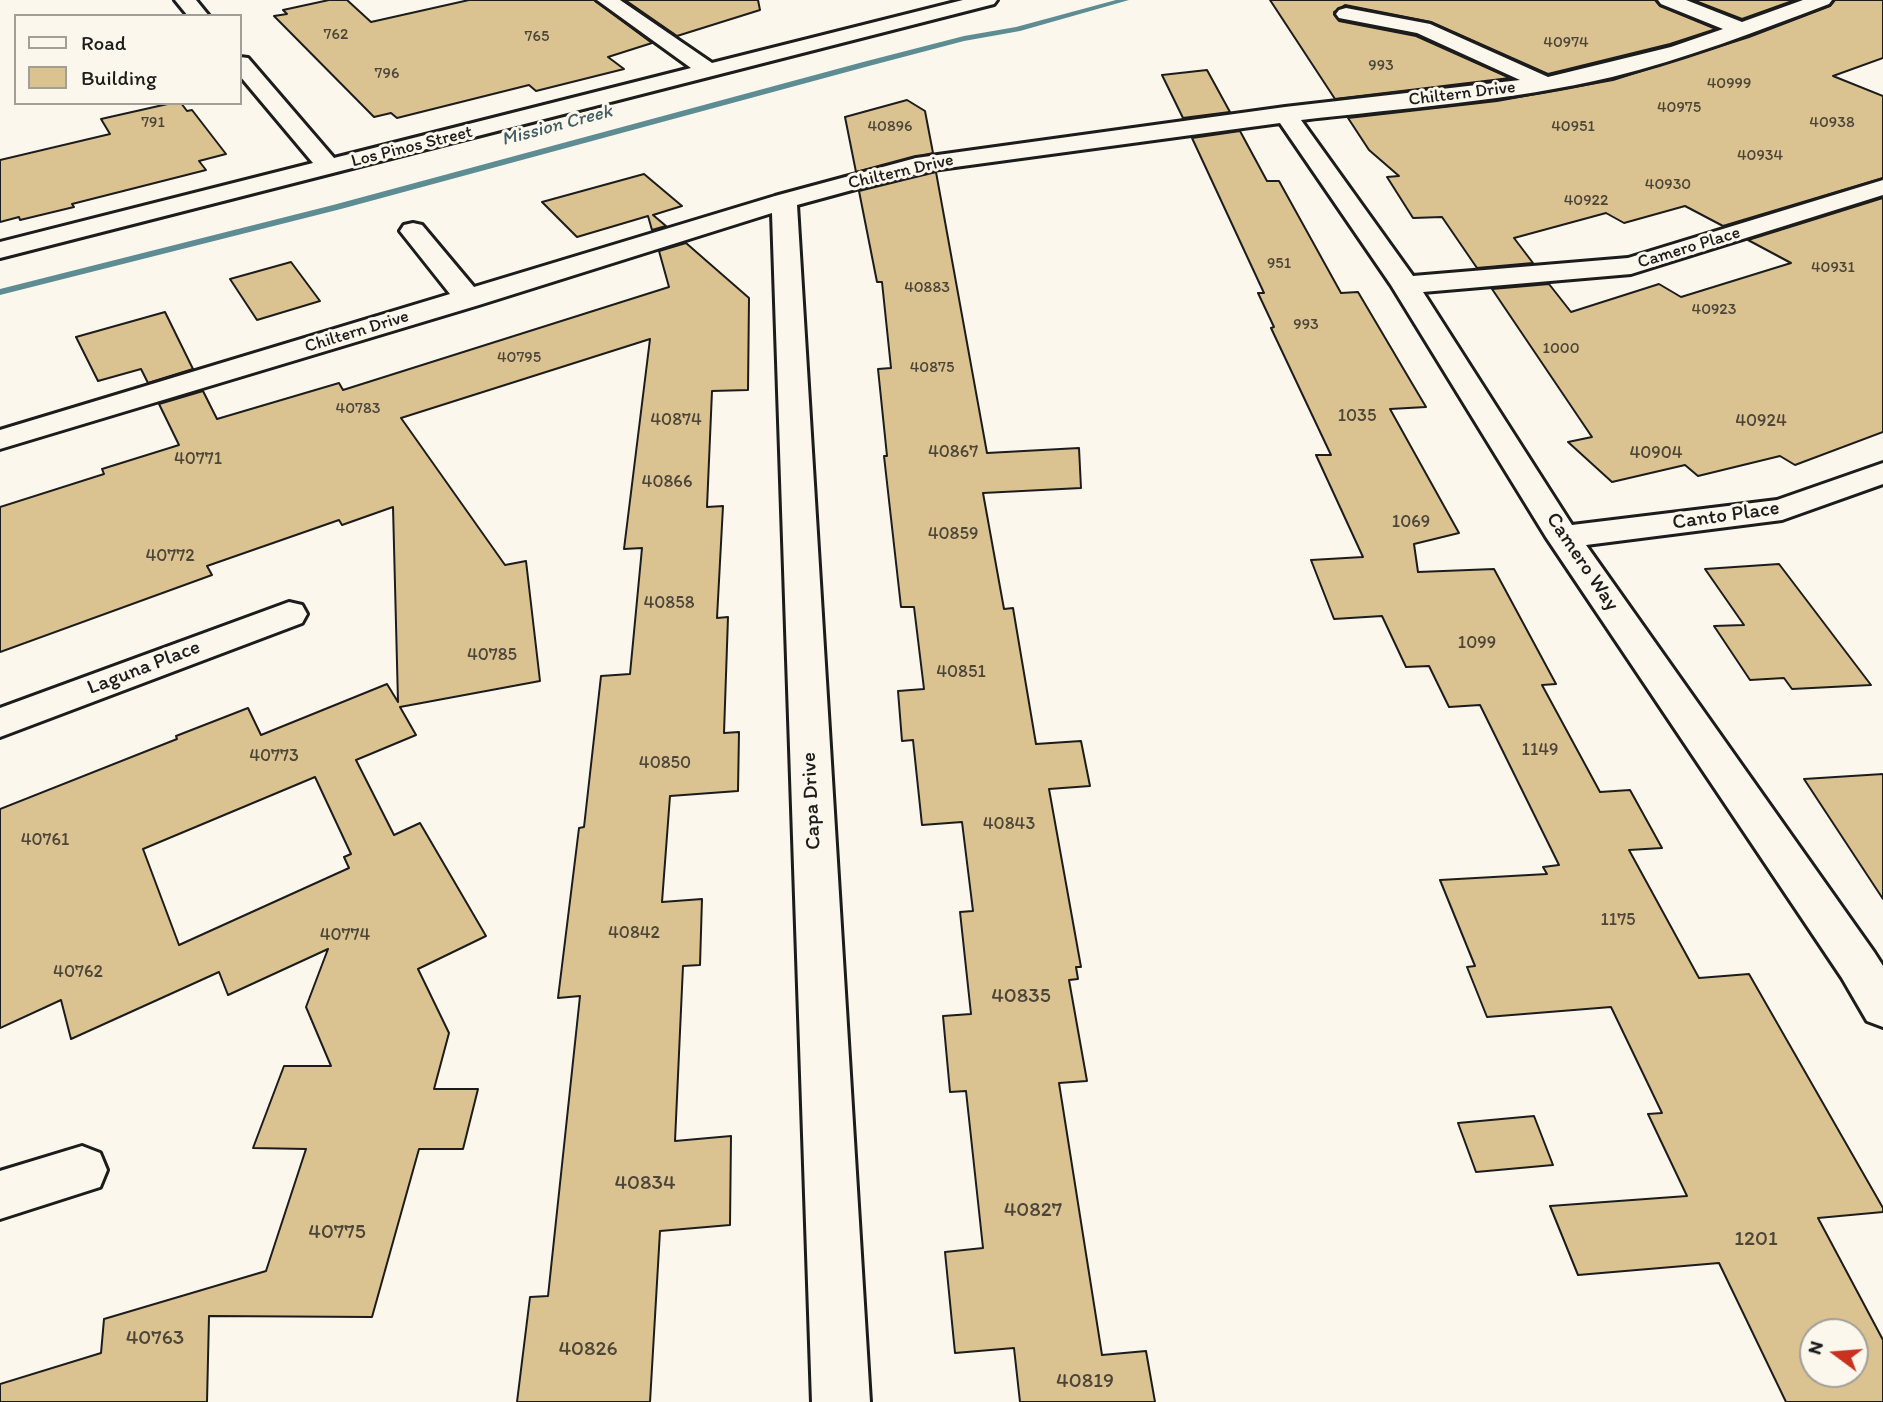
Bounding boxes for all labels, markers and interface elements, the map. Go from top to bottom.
legend [14,14,242,105]
house number: 762 [324,25,348,45]
house number: 765 [525,27,549,47]
text: Road [81,30,126,55]
house number: 40974 [1543,33,1589,53]
house number: 993 [1368,56,1394,76]
house number: 796 [375,64,399,84]
text: Building [81,65,157,90]
house number: 40999 [1707,74,1751,94]
street label: Chiltern Drive [1407,77,1517,111]
house number: 40975 [1657,98,1701,118]
water label: Mission Creek [499,100,615,152]
house number: 791 [141,113,165,133]
house number: 40938 [1809,113,1855,133]
house number: 40896 [867,117,913,137]
house number: 40951 [1551,117,1595,137]
street label: Los Pinos Street [349,121,475,173]
house number: 40934 [1737,146,1783,166]
street label: Chiltern Drive [846,149,956,195]
house number: 40930 [1645,175,1691,195]
house number: 40922 [1564,191,1608,211]
street label: Camero Place [1635,222,1743,274]
house number: 951 [1267,254,1291,274]
house number: 40931 [1811,258,1855,278]
house number: 40883 [904,278,950,298]
house number: 40923 [1692,300,1736,320]
street label: Chiltern Drive [302,306,412,358]
house number: 993 [1293,315,1319,335]
house number: 1000 [1543,339,1579,359]
house number: 40795 [497,348,541,368]
house number: 40875 [910,358,954,378]
house number: 40783 [336,399,380,419]
house number: 1035 [1338,405,1376,427]
house number: 40874 [650,409,702,431]
house number: 40924 [1735,410,1787,432]
house number: 40867 [928,441,978,463]
house number: 40904 [1629,442,1683,464]
house number: 40771 [174,448,222,470]
house number: 40866 [642,471,692,493]
street label: Canto Place [1671,496,1781,536]
street label: Camero Way [1540,508,1624,616]
house number: 1069 [1392,511,1430,533]
house number: 40859 [928,523,978,545]
house number: 40772 [145,545,195,567]
house number: 40858 [643,592,695,614]
house number: 1099 [1458,632,1496,654]
street label: Laguna Place [84,635,204,701]
house number: 40785 [467,644,517,666]
house number: 40851 [936,661,986,683]
house number: 1149 [1522,739,1558,761]
house number: 40773 [249,745,299,767]
street label: Capa Drive [797,751,827,851]
house number: 40850 [639,752,691,774]
house number: 40843 [983,813,1035,835]
house number: 40761 [21,829,69,851]
house number: 1175 [1600,909,1636,931]
house number: 40842 [608,922,660,944]
house number: 40774 [320,924,370,946]
house number: 40762 [53,961,103,983]
house number: 40835 [991,984,1051,1010]
house number: 40834 [614,1171,676,1197]
house number: 40827 [1004,1198,1062,1224]
house number: 40775 [308,1220,366,1246]
house number: 1201 [1734,1227,1778,1253]
north arrow [1799,1318,1869,1388]
house number: 40763 [126,1326,184,1352]
house number: 40826 [558,1337,618,1363]
text: N [1802,1338,1828,1357]
house number: 40819 [1056,1369,1114,1395]

